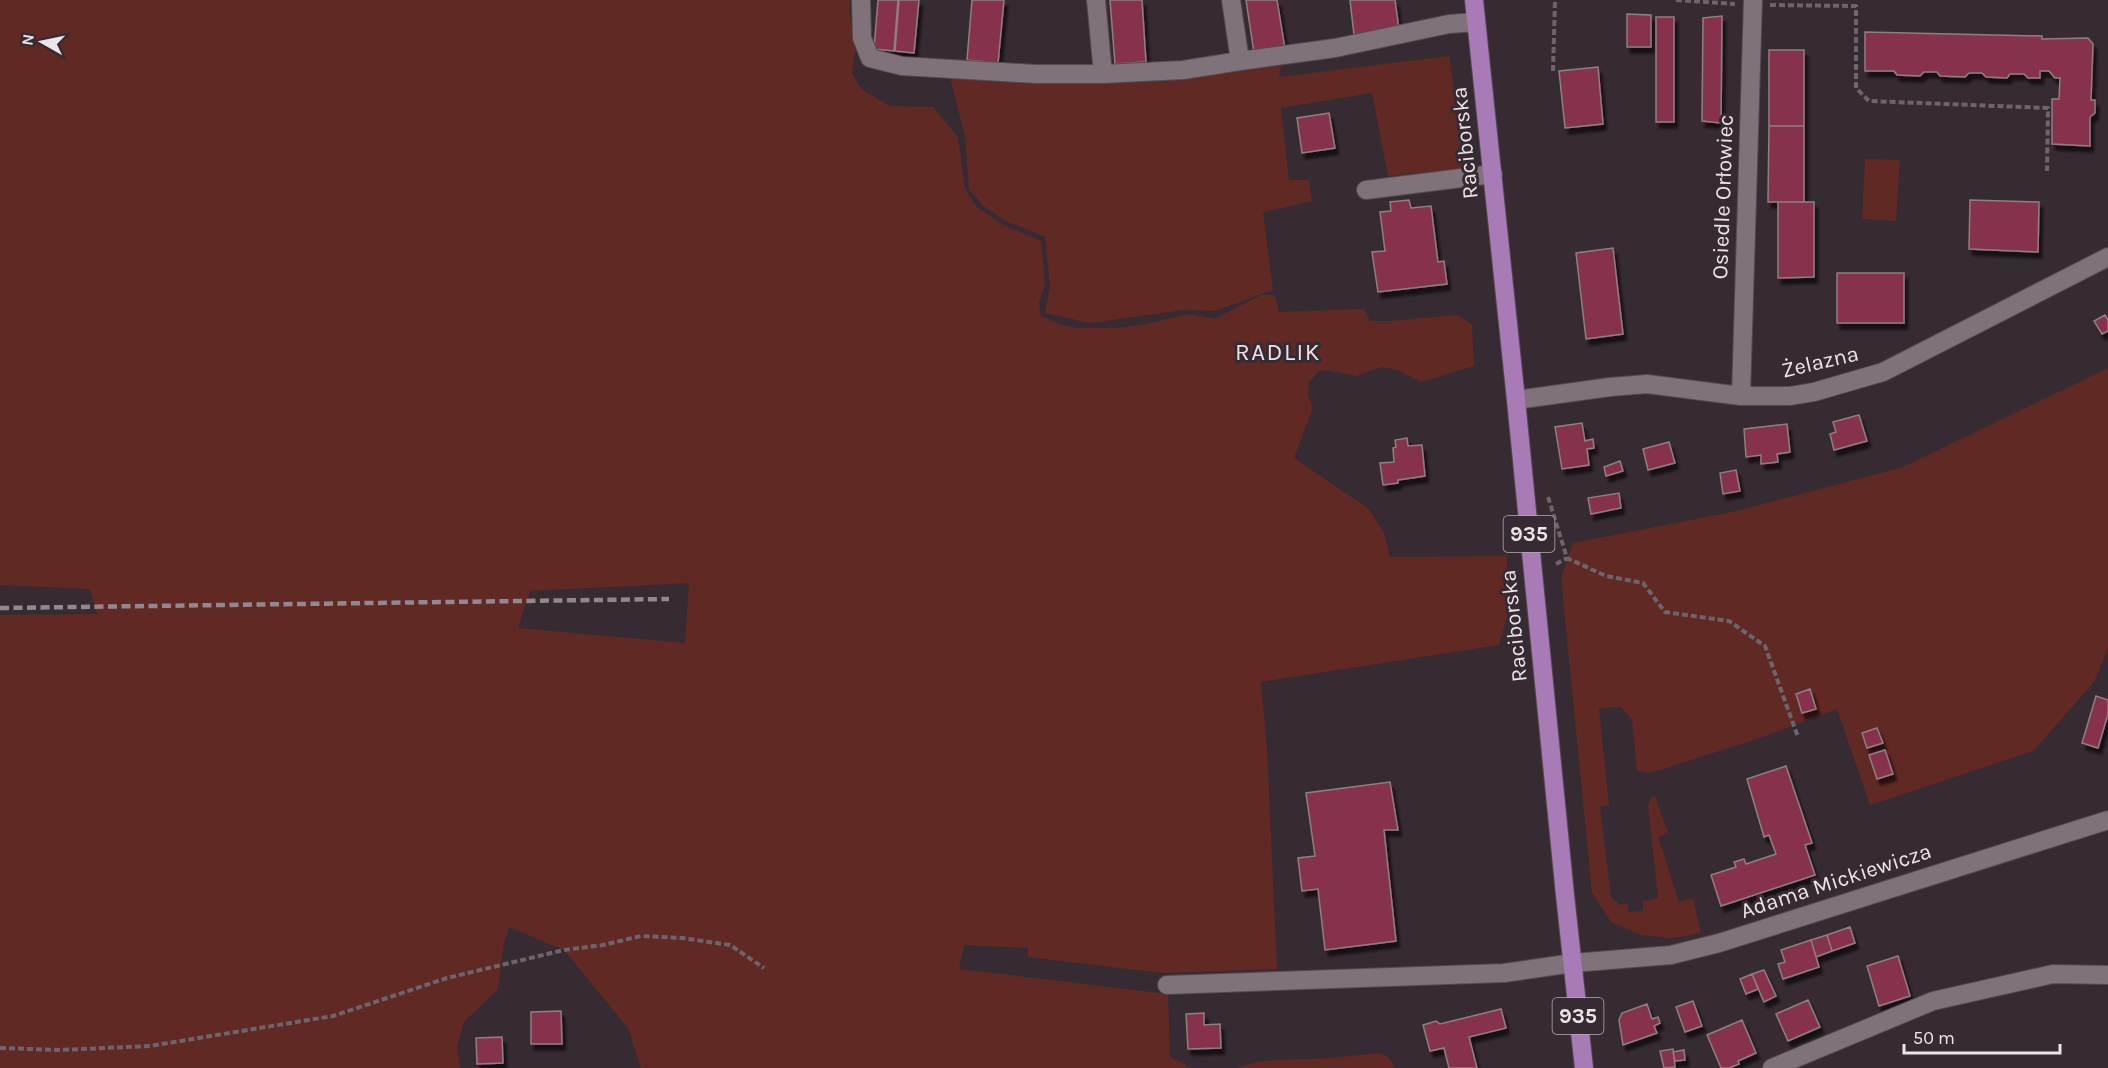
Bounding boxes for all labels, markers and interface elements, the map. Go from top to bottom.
north arrow [12,12,72,72]
text: N [17,33,38,47]
street label: Raciborska [1446,86,1484,200]
street label: Osiedle Orłowiec [1707,114,1739,280]
district label: RADLIK [1235,338,1321,366]
street label: Żelazna [1779,341,1861,383]
road number: 935 [1504,516,1555,552]
street label: Raciborska [1495,569,1533,683]
street label: Adama Mickiewicza [1737,838,1935,924]
road number: 935 [1552,998,1604,1034]
scale bar [1904,1017,2060,1055]
text: 50 m [1913,1027,1955,1049]

